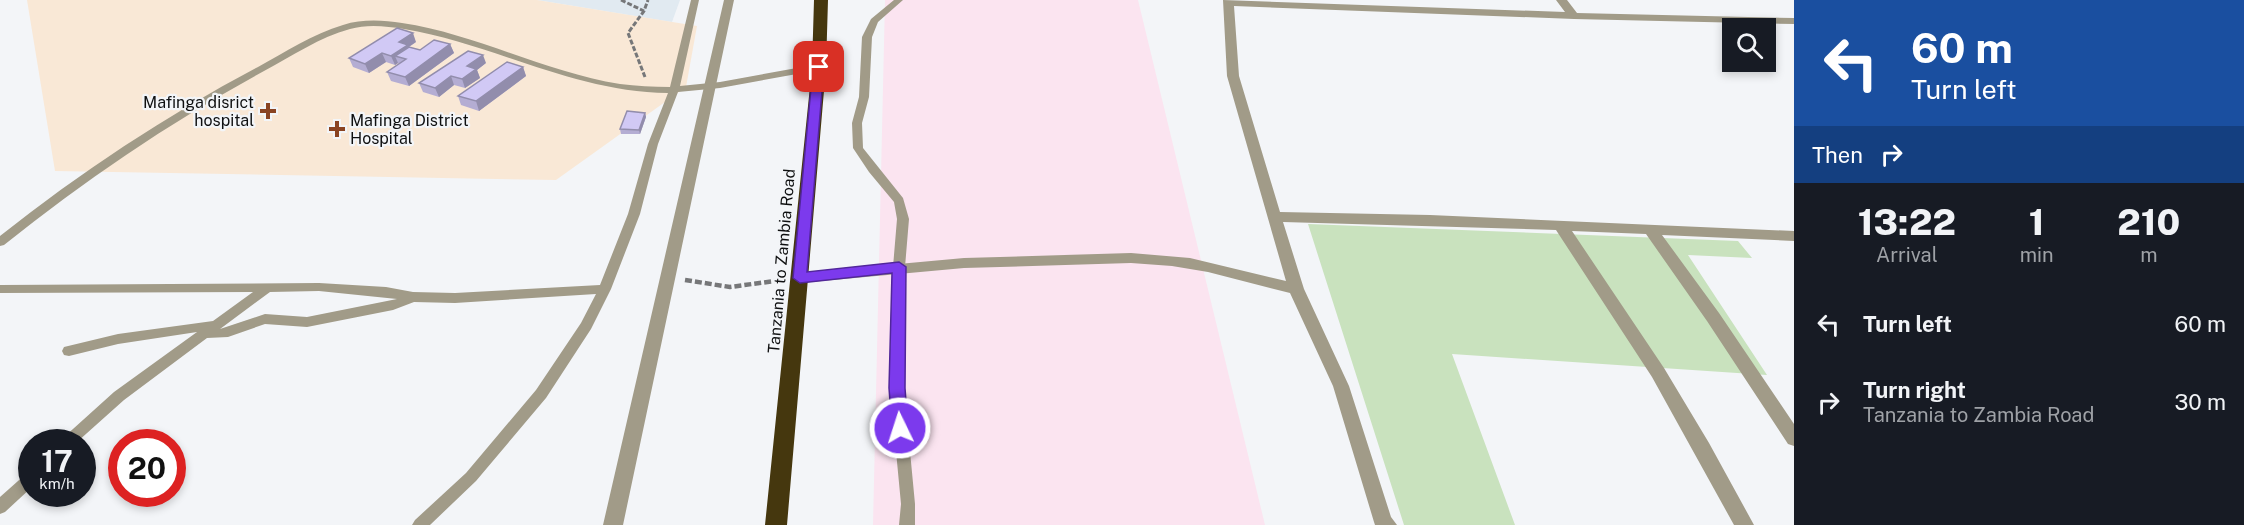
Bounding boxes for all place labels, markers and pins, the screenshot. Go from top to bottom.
pin [793,41,844,92]
place label: Mafinga disrict hospital [143,93,254,130]
marker: Mafinga disrict hospital [259,102,277,120]
place label: Mafinga District Hospital [350,111,469,148]
marker: Mafinga District Hospital [328,120,346,138]

